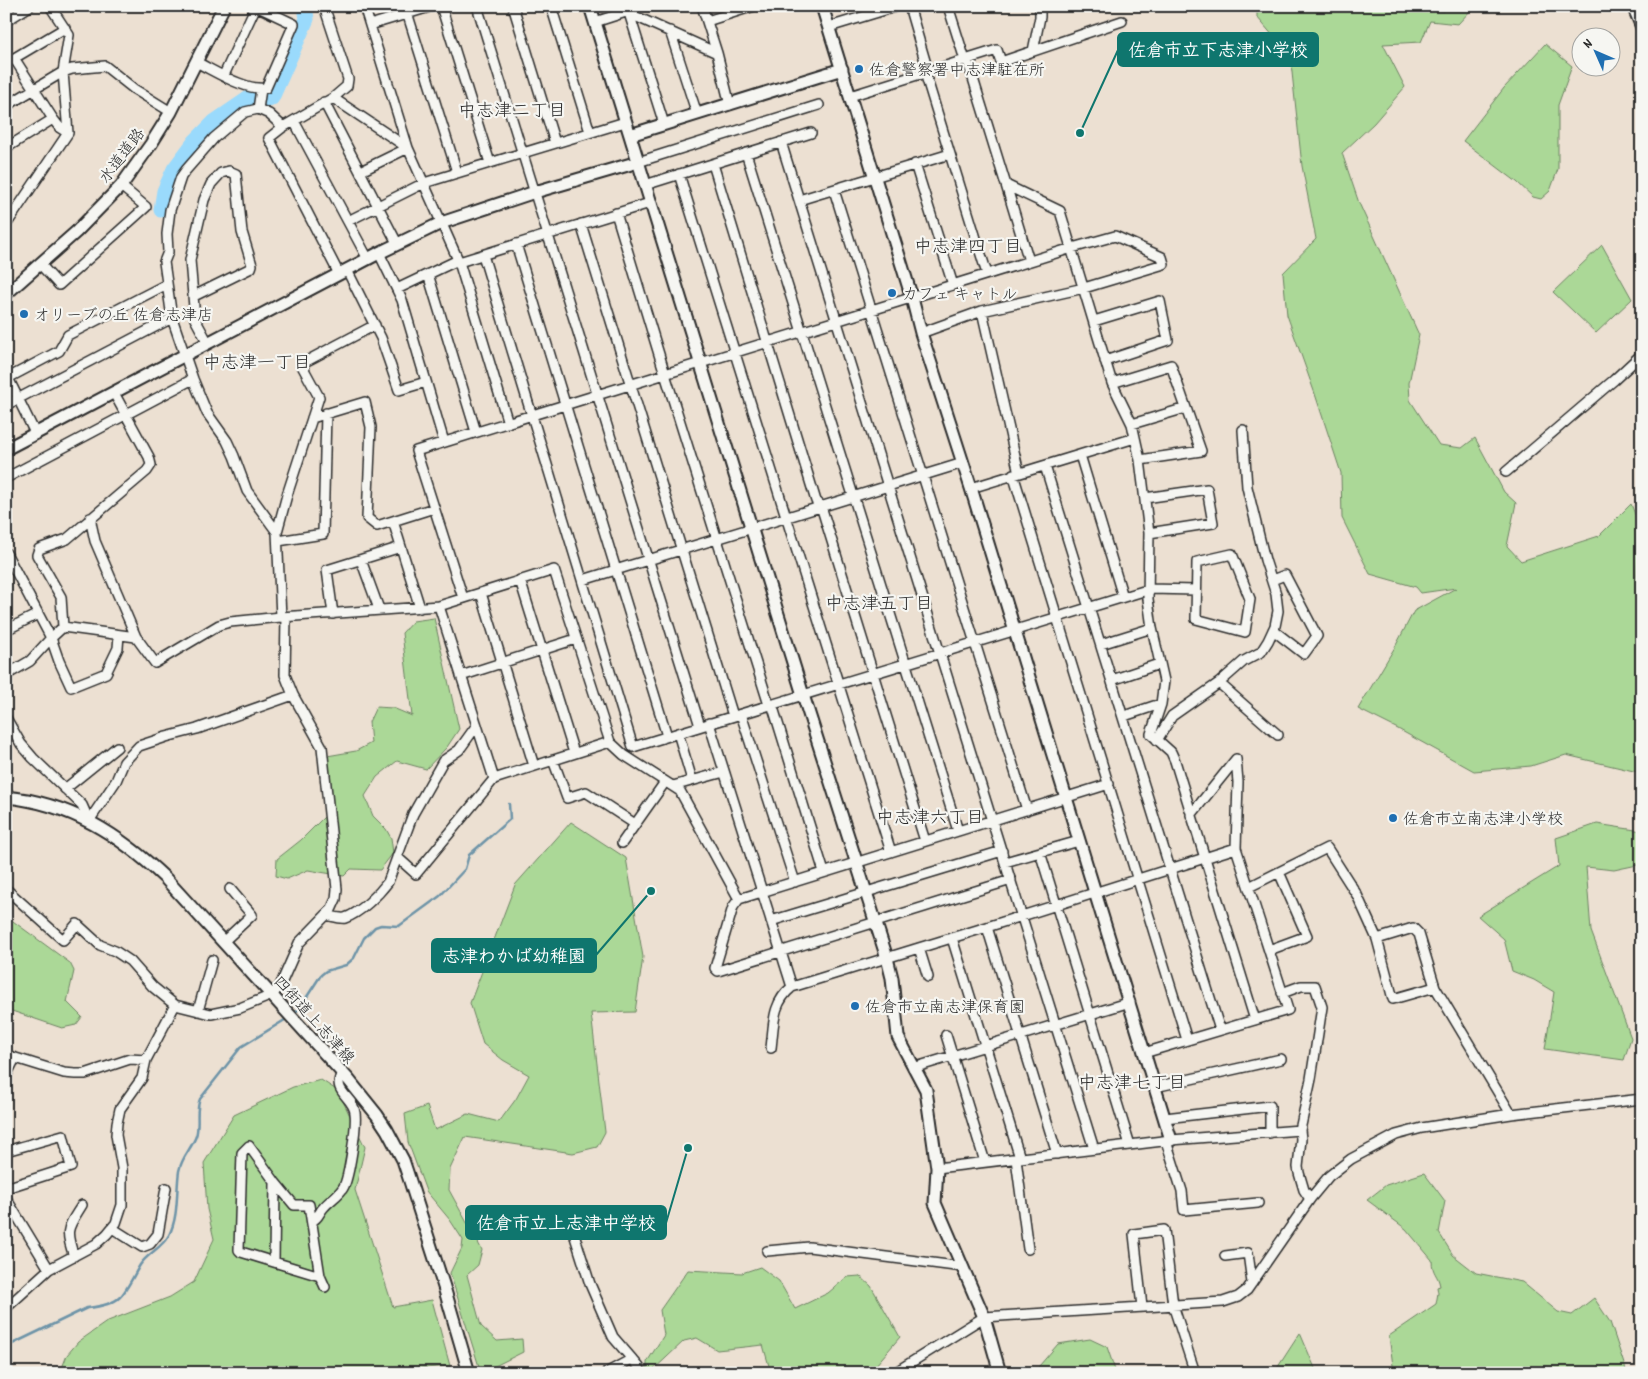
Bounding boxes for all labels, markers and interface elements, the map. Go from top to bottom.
north arrow [1570,28,1620,78]
callout: 佐倉市立下志津小学校 [1118,33,1318,66]
text: N [1579,35,1598,54]
text: 佐倉市立下志津小学校 [1128,40,1308,65]
place label: 佐倉警察署中志津駐在所 [869,60,1045,83]
marker: 佐倉警察署中志津駐在所 [853,63,865,75]
district label: 中志津二丁目 [458,100,566,125]
street label: 水道道路 [95,124,151,189]
district label: 中志津四丁目 [914,236,1022,261]
place label: カフェ キャトル [902,284,1018,307]
marker: カフェ キャトル [886,287,898,299]
place label: オリーブの丘 佐倉志津店 [34,305,213,328]
marker: オリーブの丘 佐倉志津店 [18,308,30,320]
district label: 中志津一丁目 [203,352,311,377]
district label: 中志津五丁目 [825,593,933,618]
district label: 中志津六丁目 [876,807,984,832]
place label: 佐倉市立南志津小学校 [1403,809,1563,832]
marker: 佐倉市立南志津小学校 [1387,812,1399,824]
callout: 志津わかば幼稚園 [432,939,596,972]
text: 志津わかば幼稚園 [442,946,586,971]
street label: 四街道上志津線 [267,971,359,1070]
place label: 佐倉市立南志津保育園 [865,997,1025,1020]
marker: 佐倉市立南志津保育園 [849,1000,861,1012]
district label: 中志津七丁目 [1078,1072,1186,1097]
callout: 佐倉市立上志津中学校 [466,1206,666,1239]
text: 佐倉市立上志津中学校 [476,1213,656,1238]

